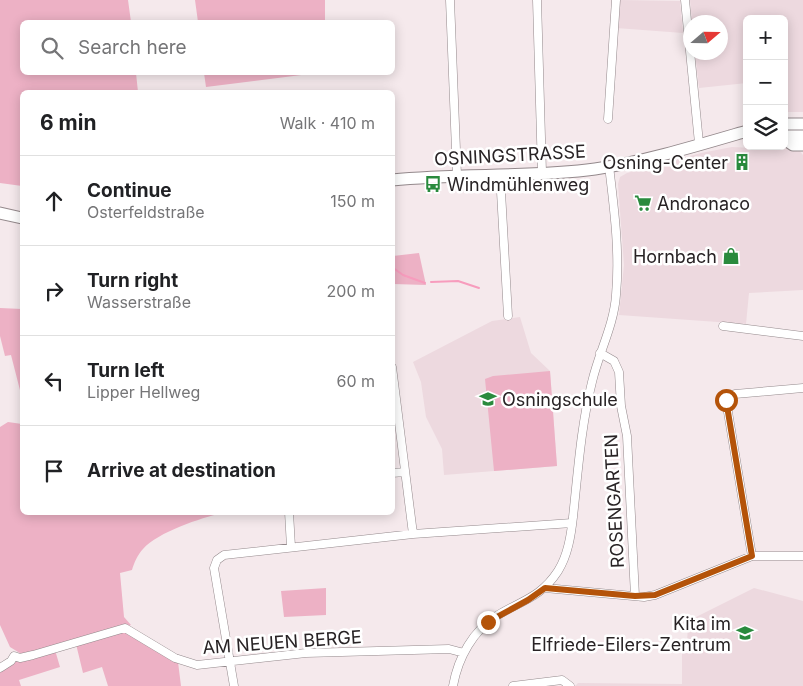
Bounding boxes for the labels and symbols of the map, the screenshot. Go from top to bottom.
north arrow [683,15,728,60]
street label: OSNINGSTRASSE [434,141,586,169]
place label: Osning-Center [603,152,728,173]
building icon: Osning-Center [732,152,752,172]
bus stop icon: Windmühlenweg [423,174,443,194]
place label: Windmühlenweg [447,174,589,195]
supermarket icon: Andronaco [633,193,653,213]
place label: Andronaco [657,193,750,214]
place label: Hornbach [633,246,717,267]
shop icon: Hornbach [721,246,741,266]
school or university icon: Osningschule [478,389,498,409]
place label: Osningschule [502,389,618,410]
route start [715,389,738,412]
street label: ROSENGARTEN [600,433,628,569]
route end [477,611,500,634]
place label: Kita im Elfriede-Eilers-Zentrum [531,613,731,655]
school or university icon: Kita im Elfriede-Eilers-Zentrum [735,623,755,643]
street label: AM NEUEN BERGE [202,626,362,658]

